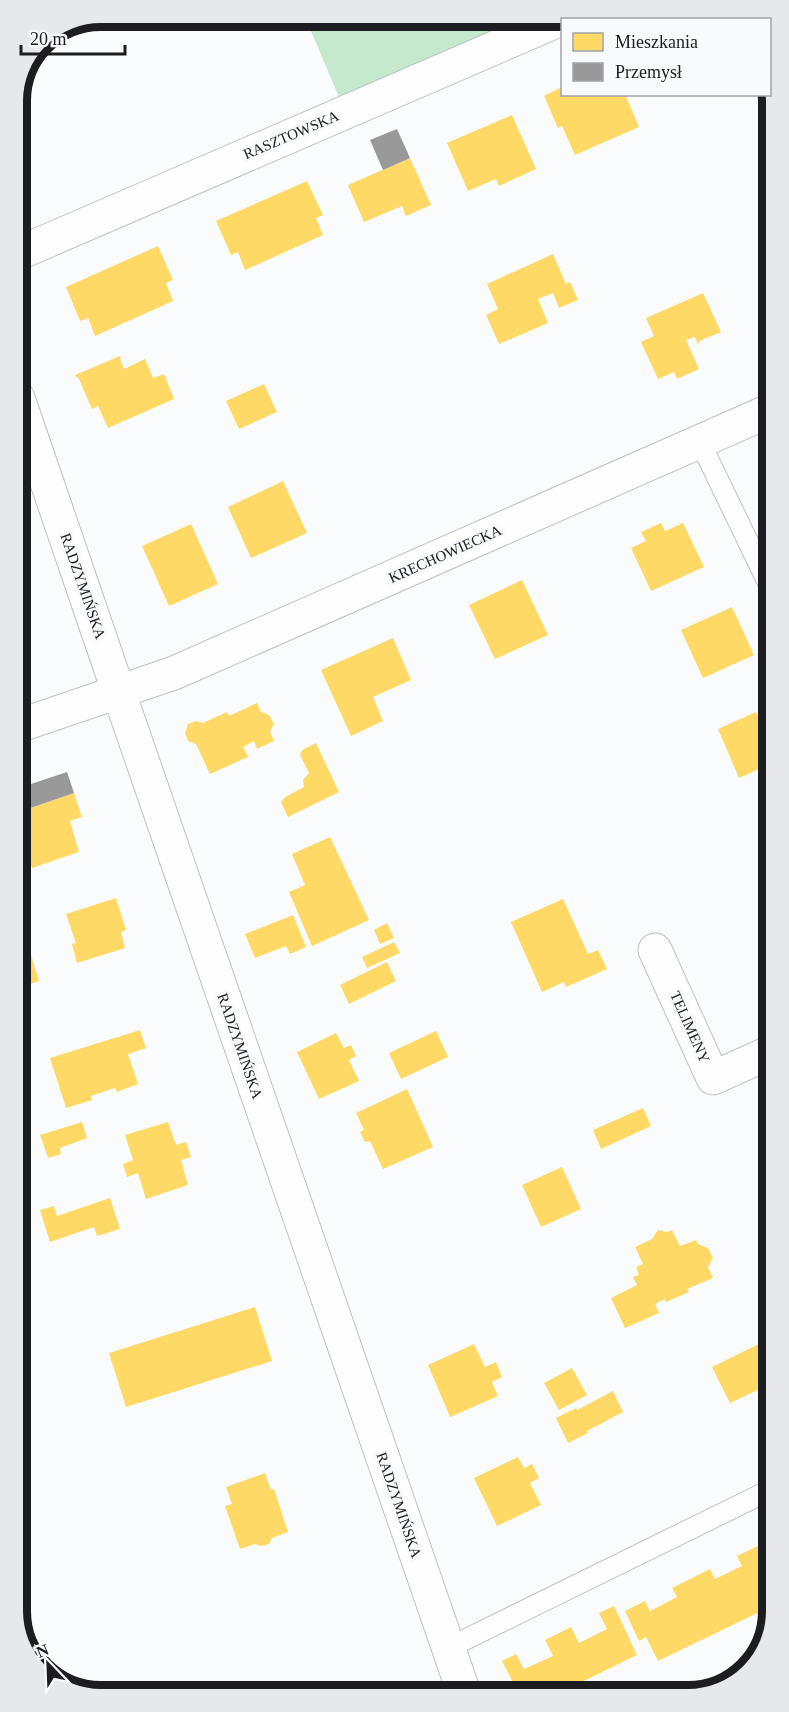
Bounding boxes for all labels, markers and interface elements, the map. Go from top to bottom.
scale bar [21,18,124,56]
legend [561,18,771,96]
text: 20 m [30,29,67,49]
text: Mieszkania [615,32,698,52]
text: Przemysł [615,62,682,82]
street label: RASZTOWSKA [241,108,341,162]
street label: KRECHOWIECKA [386,522,504,586]
street label: RADZYMIŃSKA [57,531,109,641]
street label: TELIMENY [667,989,713,1065]
street label: RADZYMIŃSKA [214,991,266,1101]
street label: RADZYMIŃSKA [373,1450,425,1560]
north arrow [18,1634,78,1694]
text: N [34,1640,51,1661]

